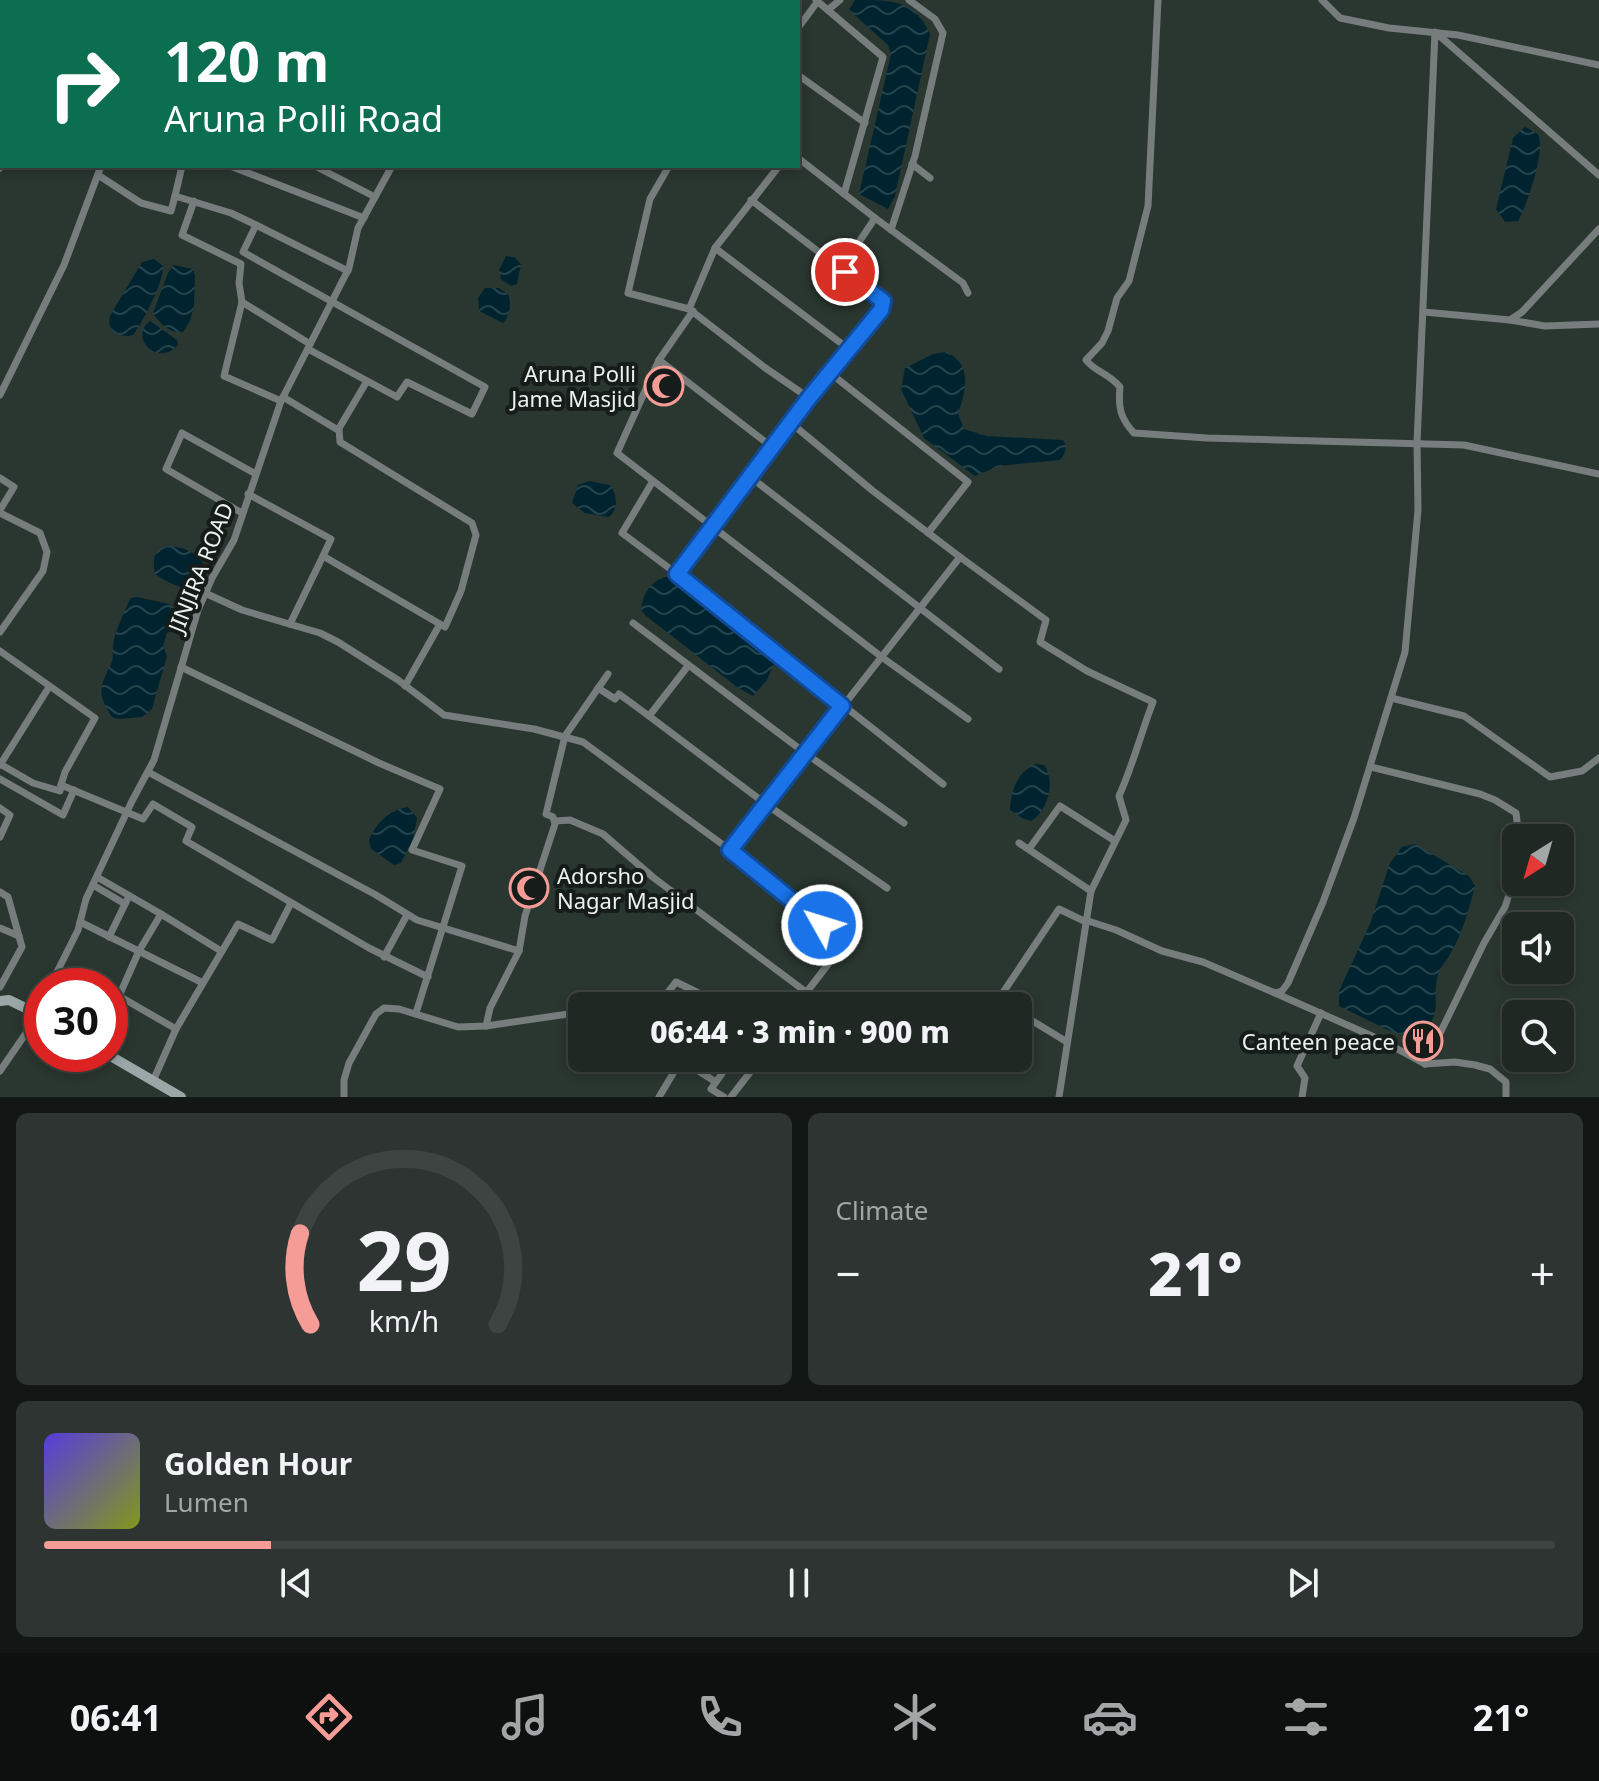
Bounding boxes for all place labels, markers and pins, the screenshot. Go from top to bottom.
pin [811,238,879,306]
place label: Aruna Polli Jame Masjid [509,358,636,413]
mosque icon: Aruna Polli Jame Masjid [643,365,685,407]
place label: Adorsho Nagar Masjid [557,860,694,915]
mosque icon: Adorsho Nagar Masjid [508,867,550,909]
restaurant icon: Canteen peace [1402,1020,1444,1062]
place label: Canteen peace [1242,1026,1395,1056]

